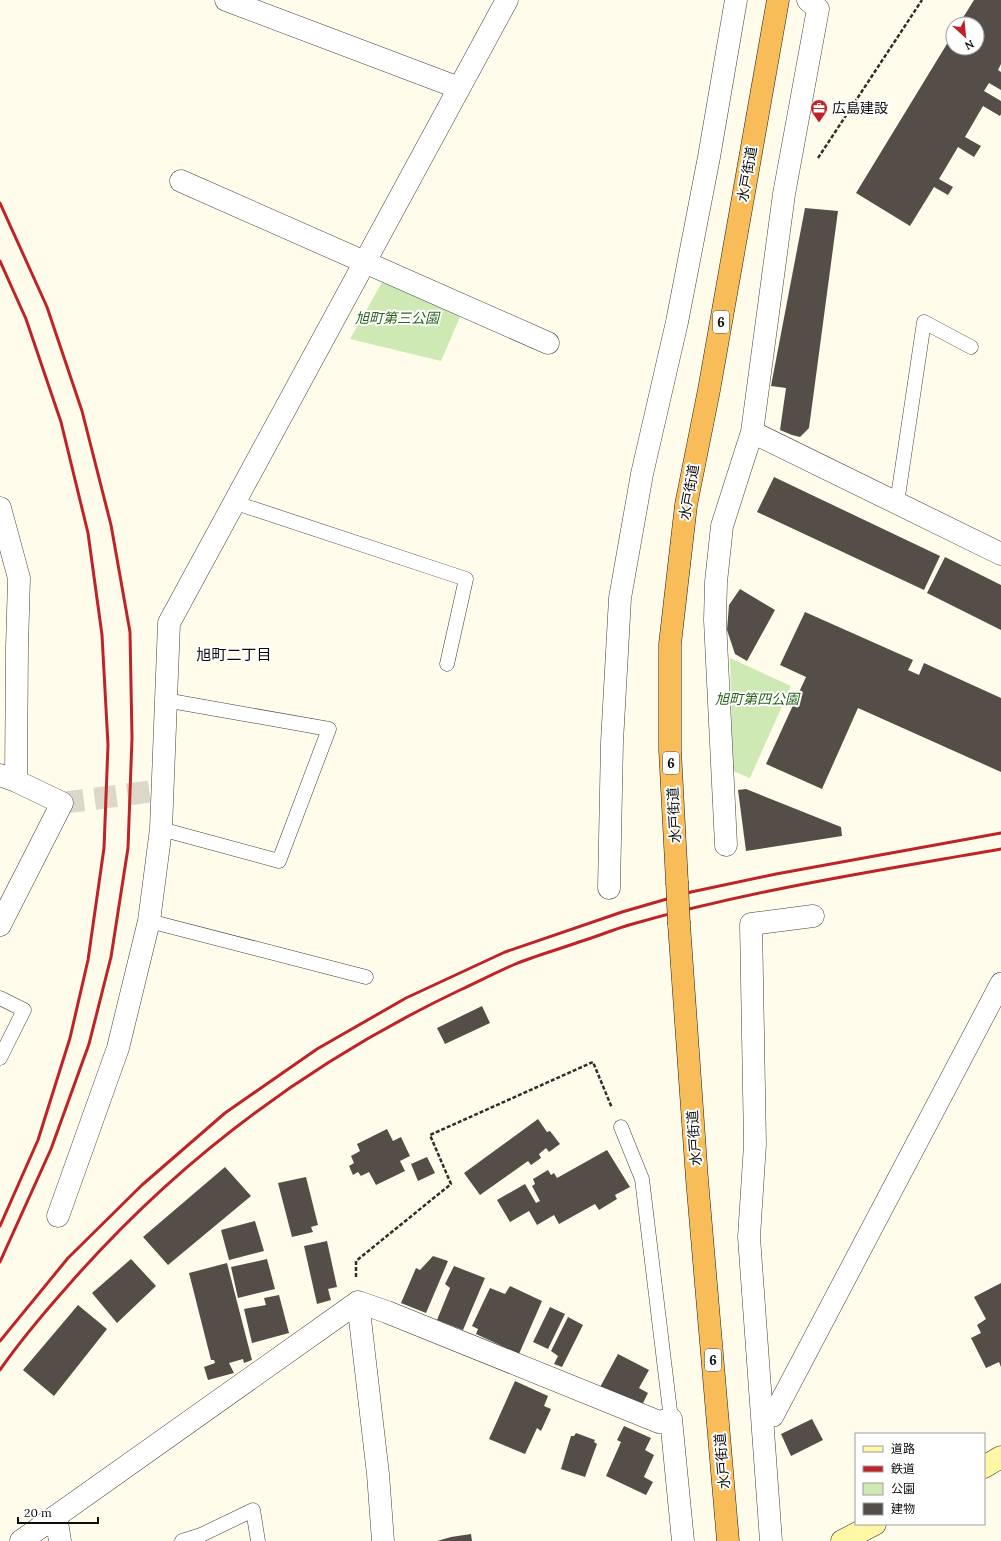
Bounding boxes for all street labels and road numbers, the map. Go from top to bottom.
street label: 水戸街道 [733,145,761,203]
road number: 6 [713,311,729,333]
street label: 水戸街道 [675,463,703,521]
road number: 6 [663,752,679,774]
street label: 水戸街道 [664,787,684,843]
street label: 水戸街道 [683,1109,705,1167]
road number: 6 [705,1349,721,1371]
street label: 水戸街道 [711,1432,733,1490]

